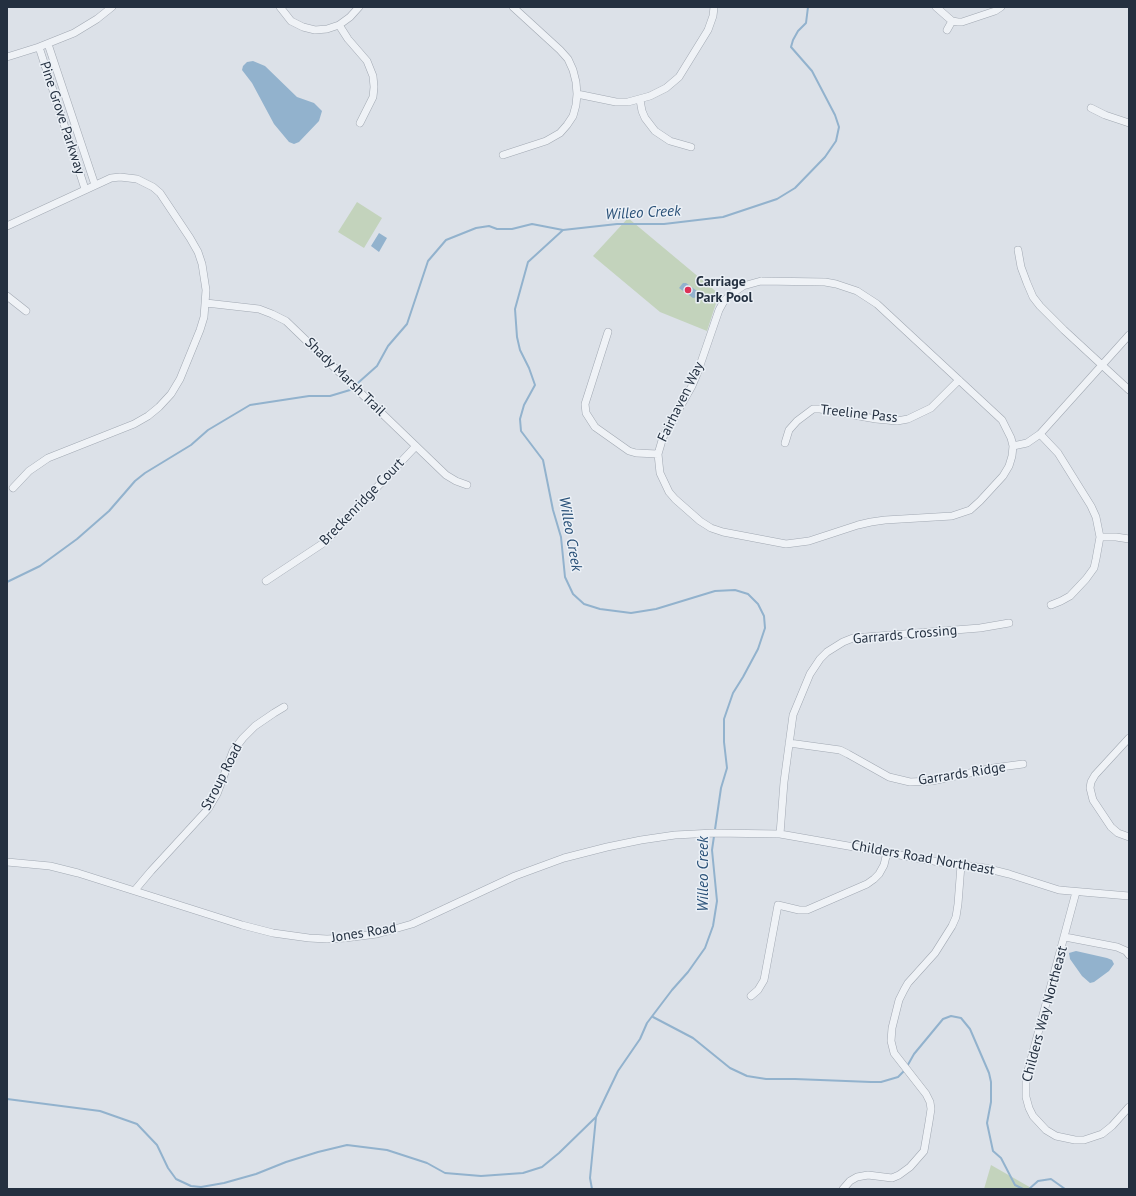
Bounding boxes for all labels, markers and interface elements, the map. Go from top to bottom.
street label: Pine Grove Parkway [36,59,88,177]
water label: Willeo Creek [605,202,681,224]
place label: Carriage Park Pool [696,274,753,306]
marker: Carriage Park Pool [683,285,693,295]
street label: Shady Marsh Trail [301,334,389,420]
street label: Fairhaven Way [654,359,708,445]
street label: Treeline Pass [820,402,898,426]
street label: Breckenridge Court [316,455,408,549]
water label: Willeo Creek [555,495,585,573]
street label: Garrards Crossing [852,622,958,648]
street label: Stroup Road [198,741,246,813]
street label: Garrards Ridge [917,759,1007,789]
water label: Willeo Creek [695,836,713,912]
street label: Childers Road Northeast [850,837,996,879]
street label: Jones Road [330,920,398,946]
street label: Childers Way Northeast [1019,944,1071,1084]

